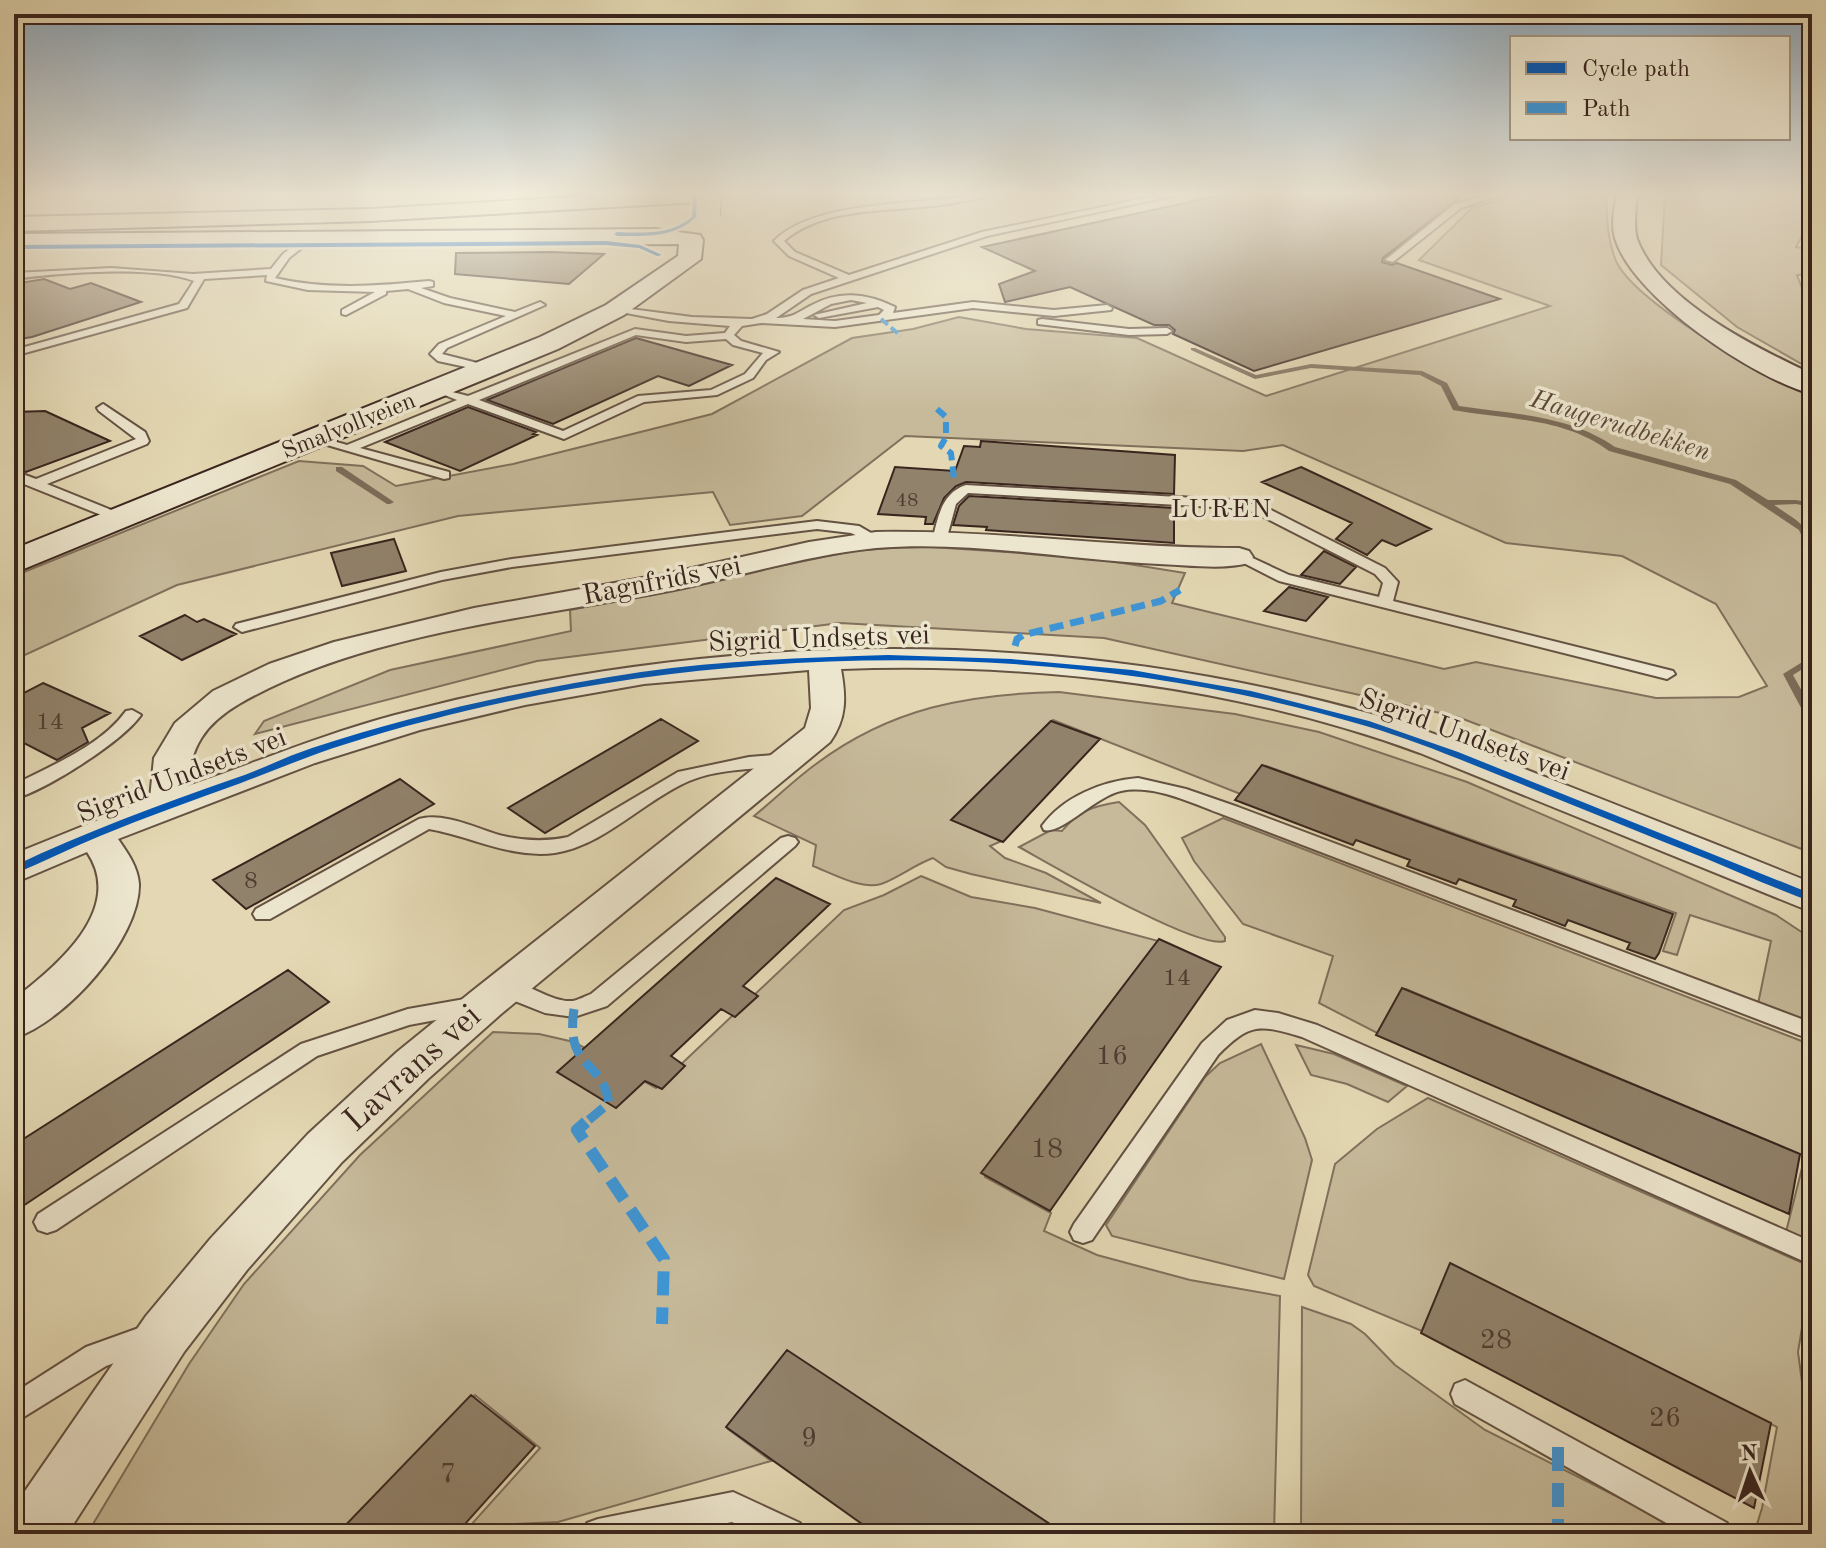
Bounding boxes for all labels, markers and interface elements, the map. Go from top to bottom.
legend [1510,36,1790,140]
text: Cycle path [1582,58,1690,82]
text: Path [1582,98,1631,122]
water label: Haugerudbekken [1526,386,1713,466]
street label: Smalvollveien [279,389,419,465]
house number: 48 [895,491,919,511]
district label: LUREN [1171,497,1273,523]
street label: Ragnfrids vei [580,553,744,611]
street label: Sigrid Undsets vei [708,622,930,658]
street label: Sigrid Undsets vei [1355,685,1573,787]
house number: 14 [36,711,64,735]
street label: Sigrid Undsets vei [73,724,291,830]
house number: 8 [244,870,258,894]
house number: 14 [1163,967,1191,991]
street label: Lavrans vei [338,999,488,1139]
house number: 16 [1096,1043,1128,1071]
house number: 18 [1031,1136,1063,1164]
house number: 28 [1480,1327,1512,1355]
house number: 26 [1649,1405,1681,1433]
house number: 9 [801,1425,817,1453]
north arrow [1710,1432,1790,1512]
text: N [1740,1443,1758,1465]
house number: 7 [440,1461,456,1489]

